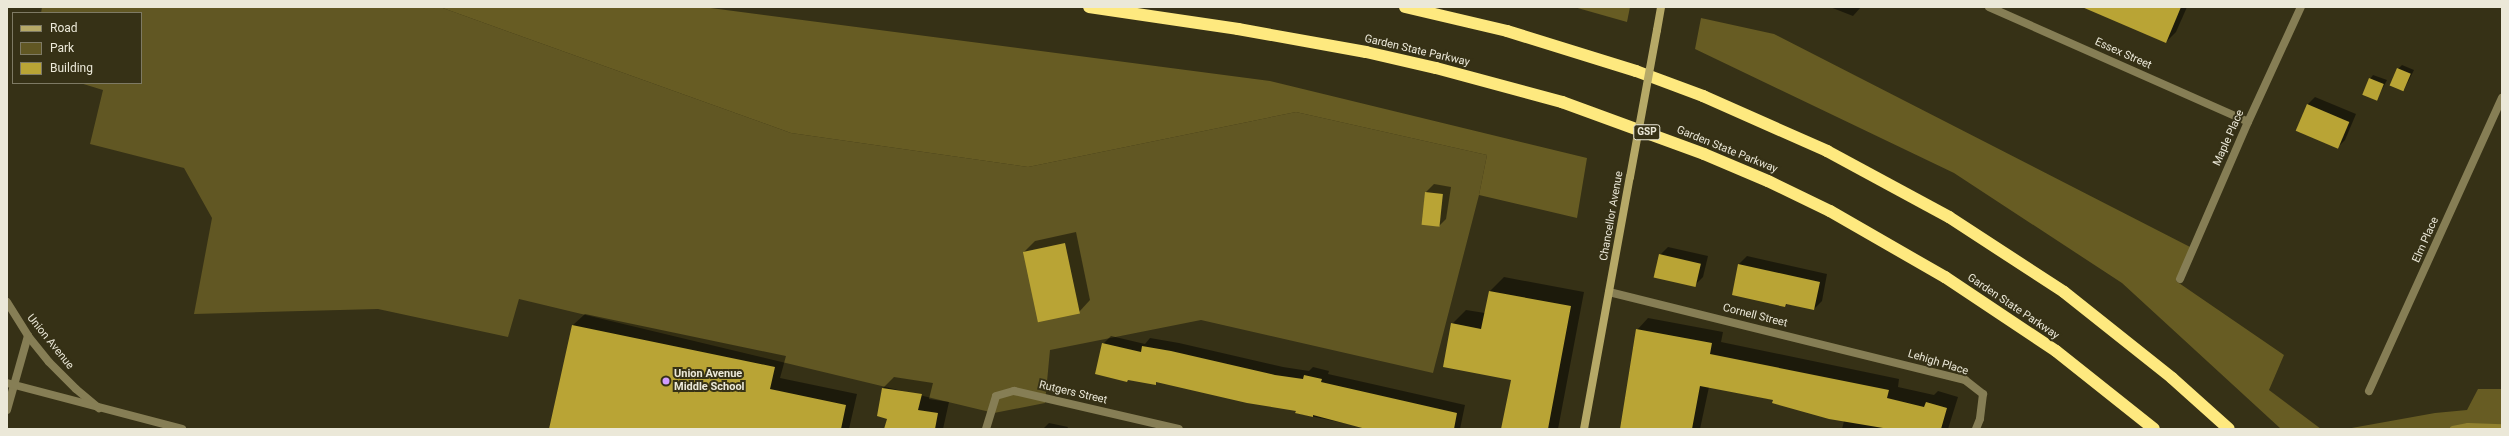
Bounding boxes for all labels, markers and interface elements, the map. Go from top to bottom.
legend [12,12,142,84]
text: Road [50,21,78,35]
street label: Garden State Parkway [1363,32,1471,70]
street label: Essex Street [2093,36,2153,72]
text: Park [50,41,74,55]
text: Building [50,61,93,75]
street label: Maple Place [2211,108,2247,168]
road number: GSP [1633,124,1661,140]
street label: Garden State Parkway [1675,124,1779,176]
street label: Chancellor Avenue [1598,170,1626,262]
street label: Elm Place [2410,215,2442,265]
street label: Garden State Parkway [1965,271,2061,343]
street label: Cornell Street [1721,302,1789,330]
street label: Union Avenue [24,312,76,372]
street label: Lehigh Place [1906,348,1970,378]
place label: Union Avenue Middle School [674,368,745,394]
marker: Union Avenue Middle School [661,376,671,386]
street label: Rutgers Street [1038,379,1108,407]

